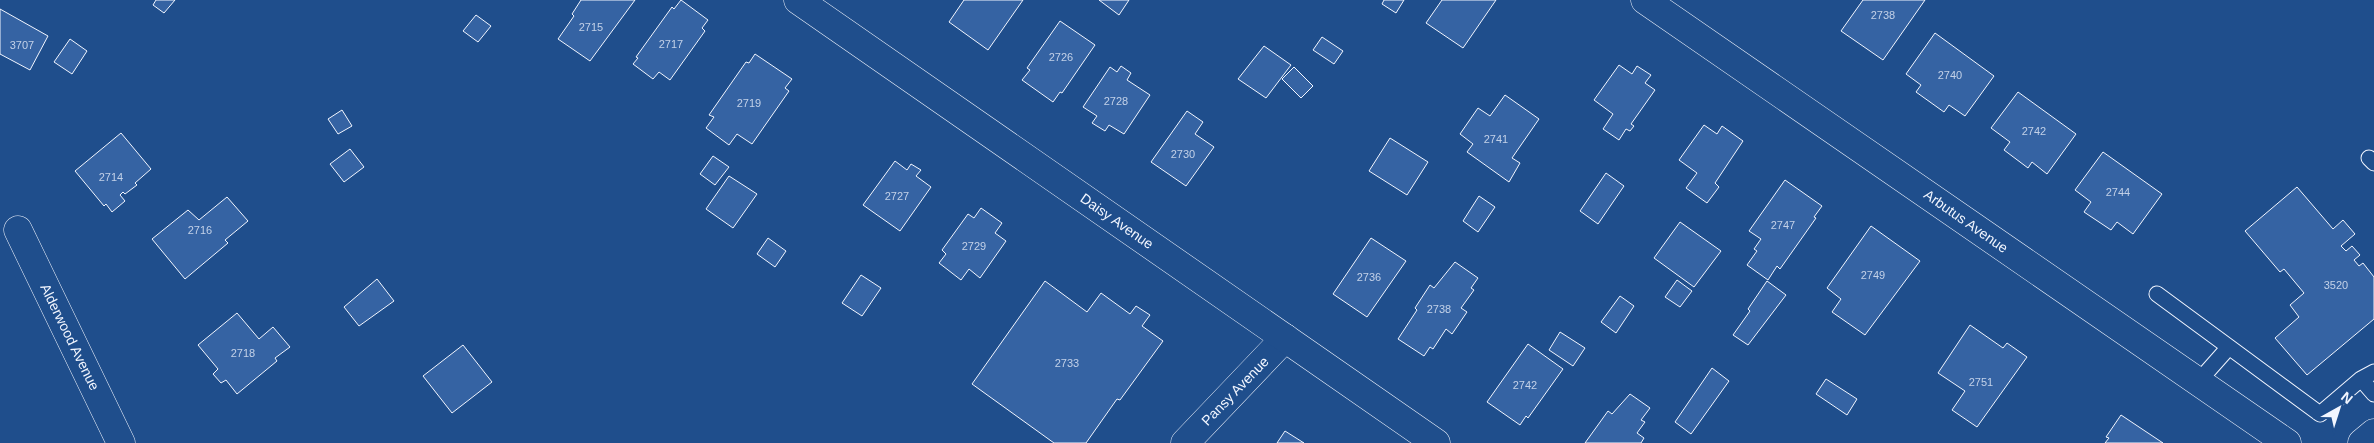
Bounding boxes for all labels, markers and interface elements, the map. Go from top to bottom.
house number: 2738 [1871,9,1895,21]
house number: 2715 [579,21,603,33]
house number: 2717 [659,38,683,50]
house number: 3707 [10,39,34,51]
house number: 2726 [1049,51,1073,63]
house number: 2740 [1938,69,1962,81]
house number: 2728 [1104,95,1128,107]
house number: 2719 [737,97,761,109]
house number: 2742 [2022,125,2046,137]
house number: 2741 [1484,133,1508,145]
house number: 2730 [1171,148,1195,160]
house number: 2714 [99,171,123,183]
street label: Arbutus Avenue [1921,186,2011,256]
house number: 2744 [2106,186,2130,198]
house number: 2727 [885,190,909,202]
street label: Daisy Avenue [1077,190,1157,252]
house number: 2747 [1771,219,1795,231]
house number: 2716 [188,224,212,236]
house number: 2729 [962,240,986,252]
house number: 2749 [1861,269,1885,281]
house number: 2736 [1357,271,1381,283]
house number: 3520 [2324,279,2348,291]
street label: Alderwood Avenue [37,281,103,393]
house number: 2738 [1427,303,1451,315]
house number: 2718 [231,347,255,359]
street label: Pansy Avenue [1198,353,1272,429]
house number: 2733 [1055,357,1079,369]
house number: 2751 [1969,376,1993,388]
house number: 2742 [1513,379,1537,391]
north arrow [2314,383,2364,433]
text: N [2338,388,2356,407]

